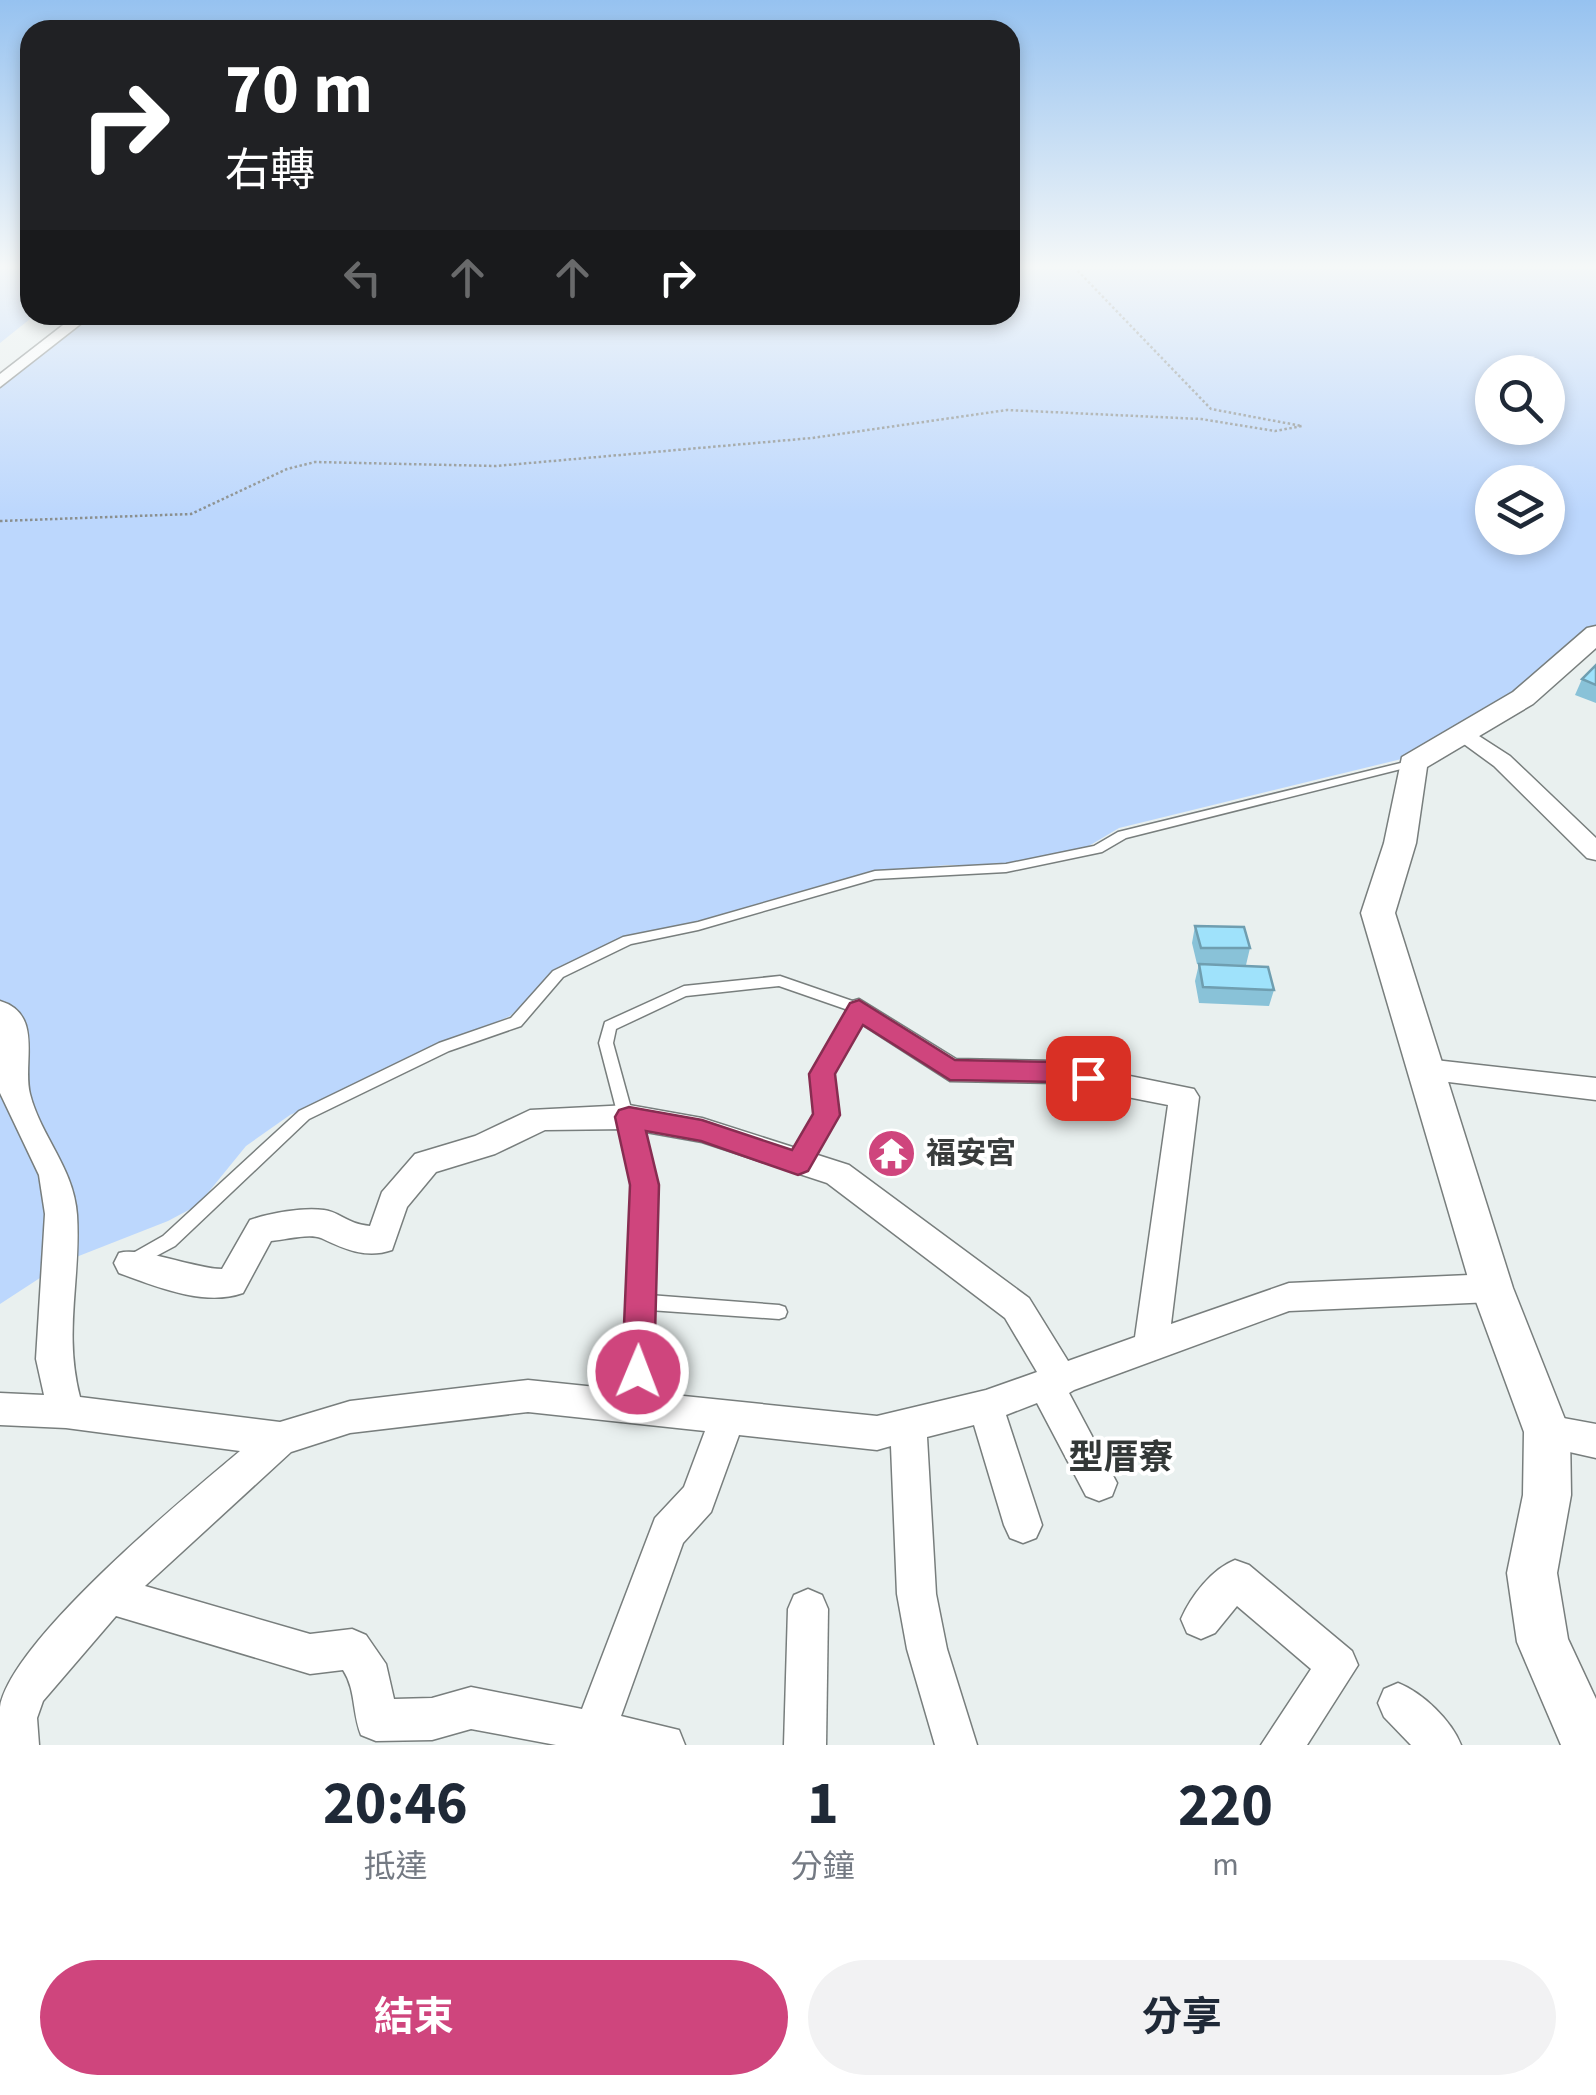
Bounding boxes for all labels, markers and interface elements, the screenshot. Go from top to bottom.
text: 70 m [225,40,373,140]
icon: right [60,60,190,190]
text: 右轉 [225,139,315,203]
icon: left [335,250,390,305]
icon: ahead [440,250,495,305]
icon: ahead [545,250,600,305]
icon: right [650,250,705,305]
map controls [1475,355,1565,555]
button: search [1475,355,1565,445]
button: layers [1475,465,1565,555]
pin [1046,1036,1131,1121]
icon: arrive [1061,1051,1116,1106]
temple icon: 福安宮 [865,1127,917,1179]
place label: 福安宮 [926,1132,1016,1175]
position arrow [586,1320,690,1424]
district label: 型厝寮 [1068,1433,1174,1483]
text: 20:46 [323,1762,468,1847]
text: 1 [807,1762,839,1847]
text: 220 [1178,1764,1273,1849]
text: m [1212,1842,1239,1888]
text: 抵達 [363,1844,427,1890]
text: 分鐘 [791,1844,855,1890]
button: 結束 [40,1960,788,2075]
button: 分享 [808,1960,1556,2075]

